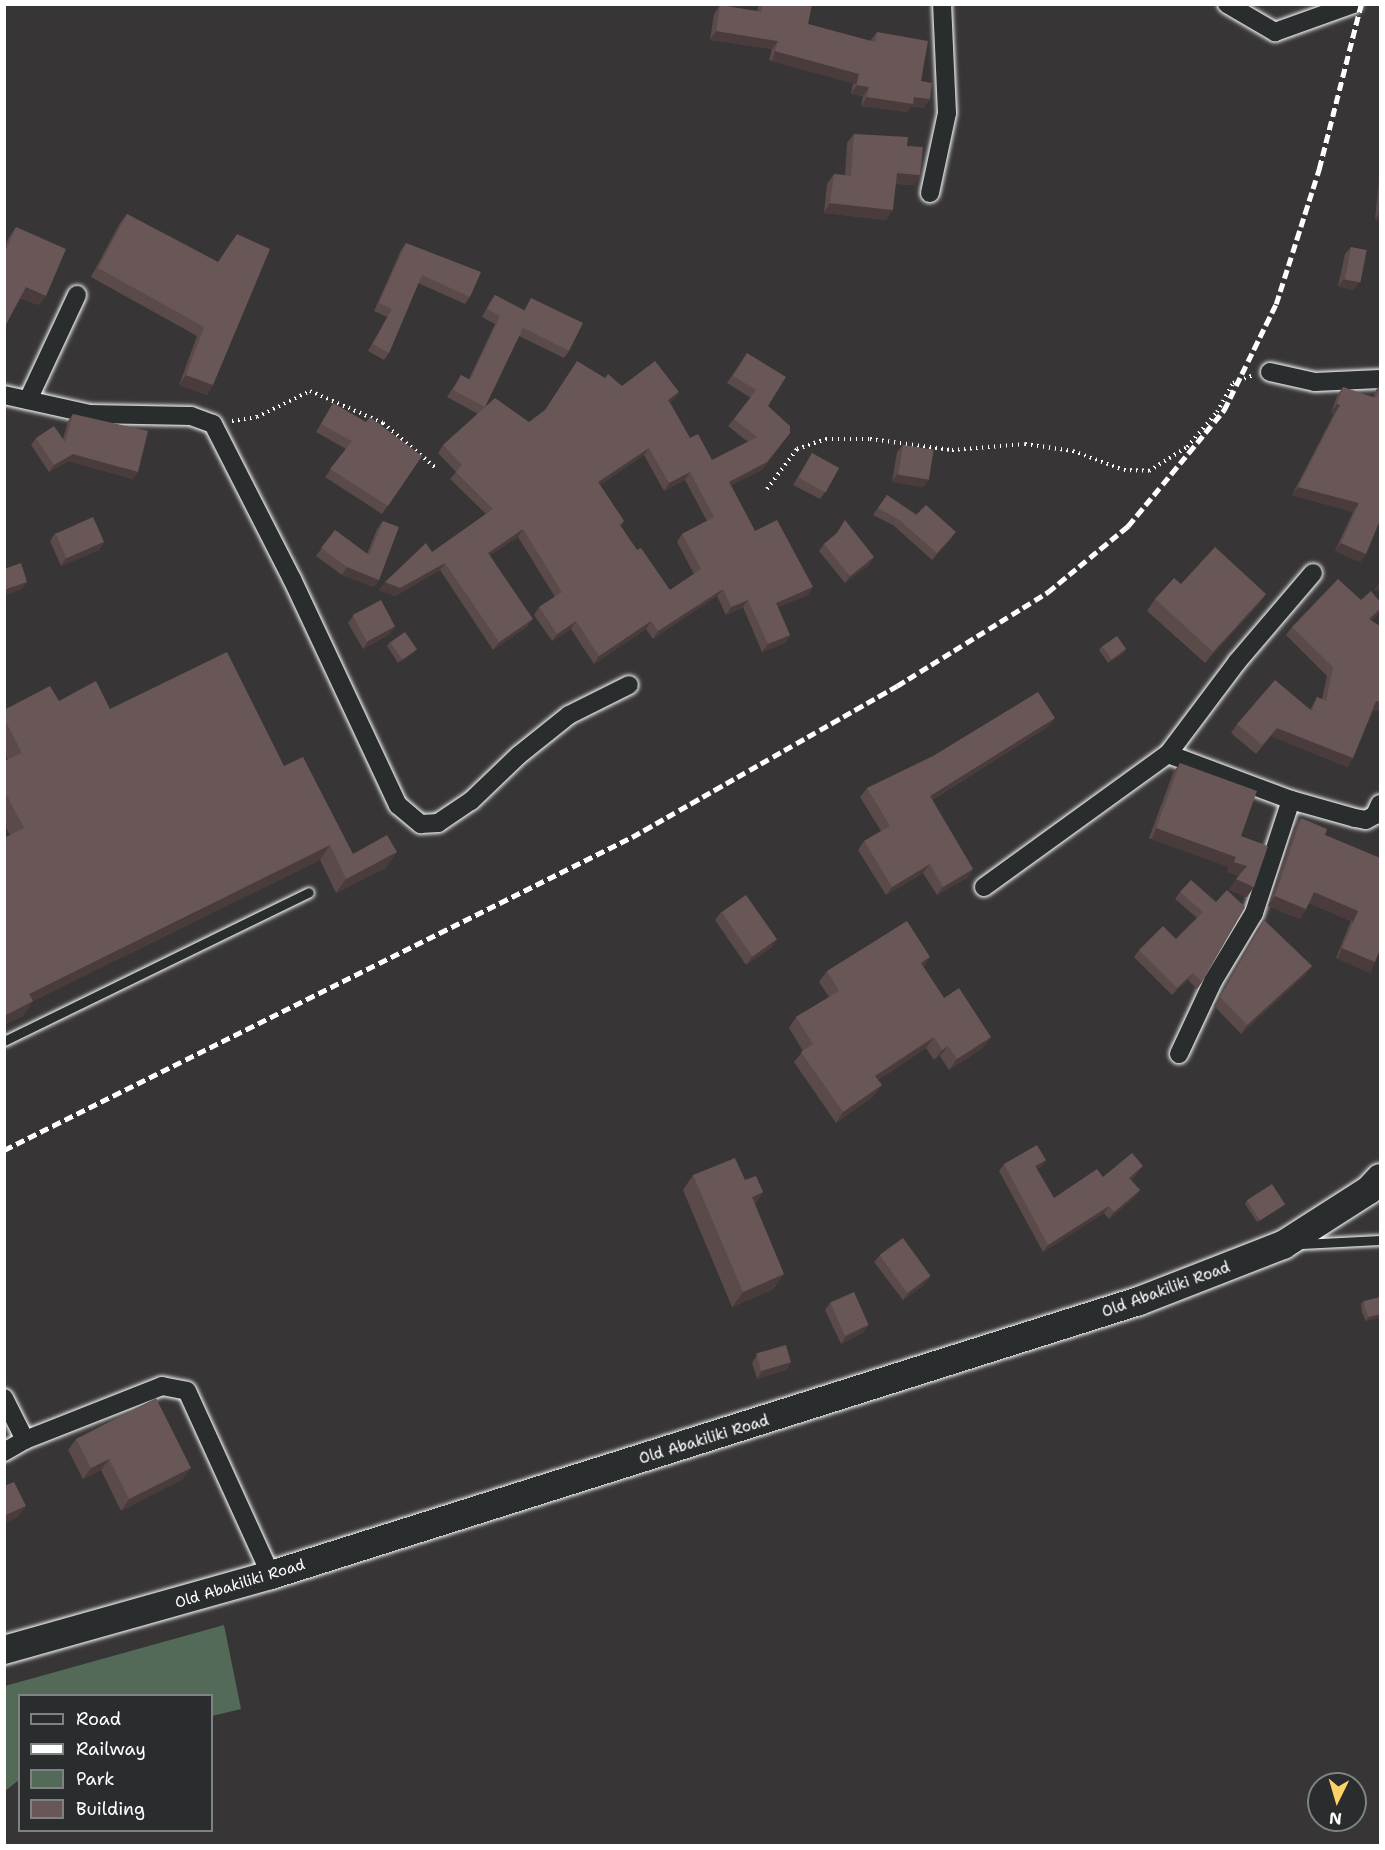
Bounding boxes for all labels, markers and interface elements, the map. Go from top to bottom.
street label: Old Abakiliki Road [1099,1258,1233,1322]
street label: Old Abakiliki Road [637,1412,771,1468]
street label: Old Abakiliki Road [173,1556,307,1612]
legend [18,1694,213,1832]
text: Road [76,1707,121,1731]
text: Railway [76,1737,146,1761]
text: Park [76,1767,115,1791]
north arrow [1307,1772,1367,1832]
text: Building [76,1797,145,1821]
text: N [1328,1807,1343,1829]

